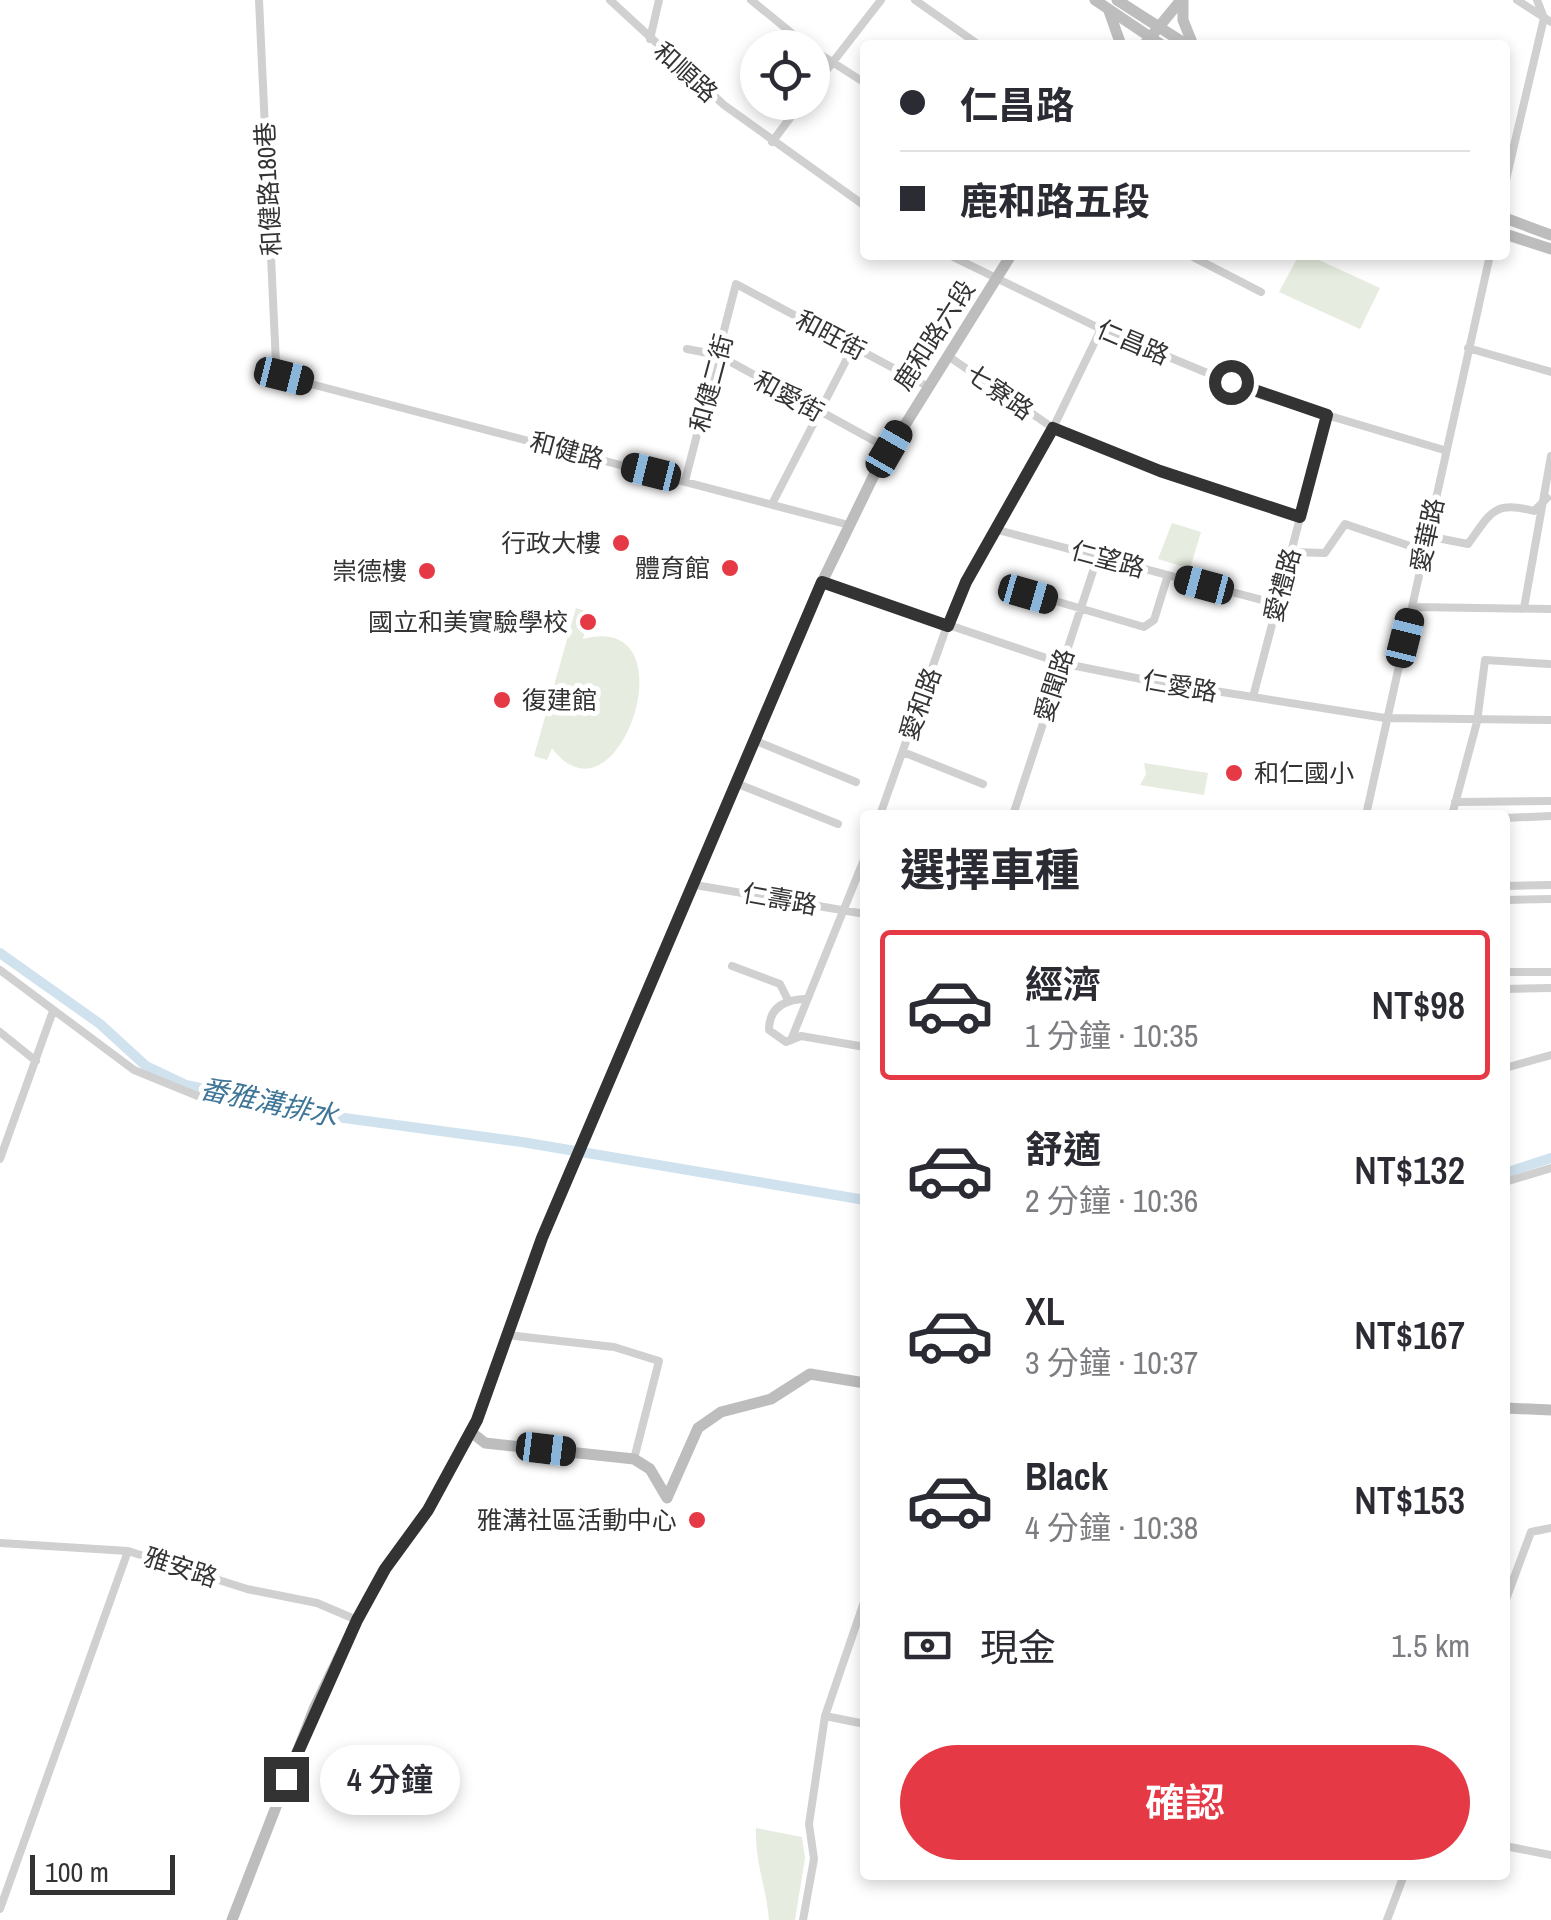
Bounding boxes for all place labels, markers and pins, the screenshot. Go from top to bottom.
place label: 行政大樓 [501,526,601,560]
marker: 行政大樓 [610,532,632,554]
place label: 體育館 [635,551,710,585]
place label: 崇德樓 [332,554,407,588]
marker: 體育館 [719,557,741,579]
marker: 崇德樓 [416,560,438,582]
place label: 國立和美實驗學校 [368,605,568,639]
marker: 國立和美實驗學校 [577,611,599,633]
place label: 復建館 [522,683,597,717]
marker: 復建館 [491,689,513,711]
place label: 和仁國小 [1254,756,1354,790]
marker: 和仁國小 [1223,762,1245,784]
place label: 雅溝社區活動中心 [477,1503,677,1537]
marker: 雅溝社區活動中心 [686,1509,708,1531]

